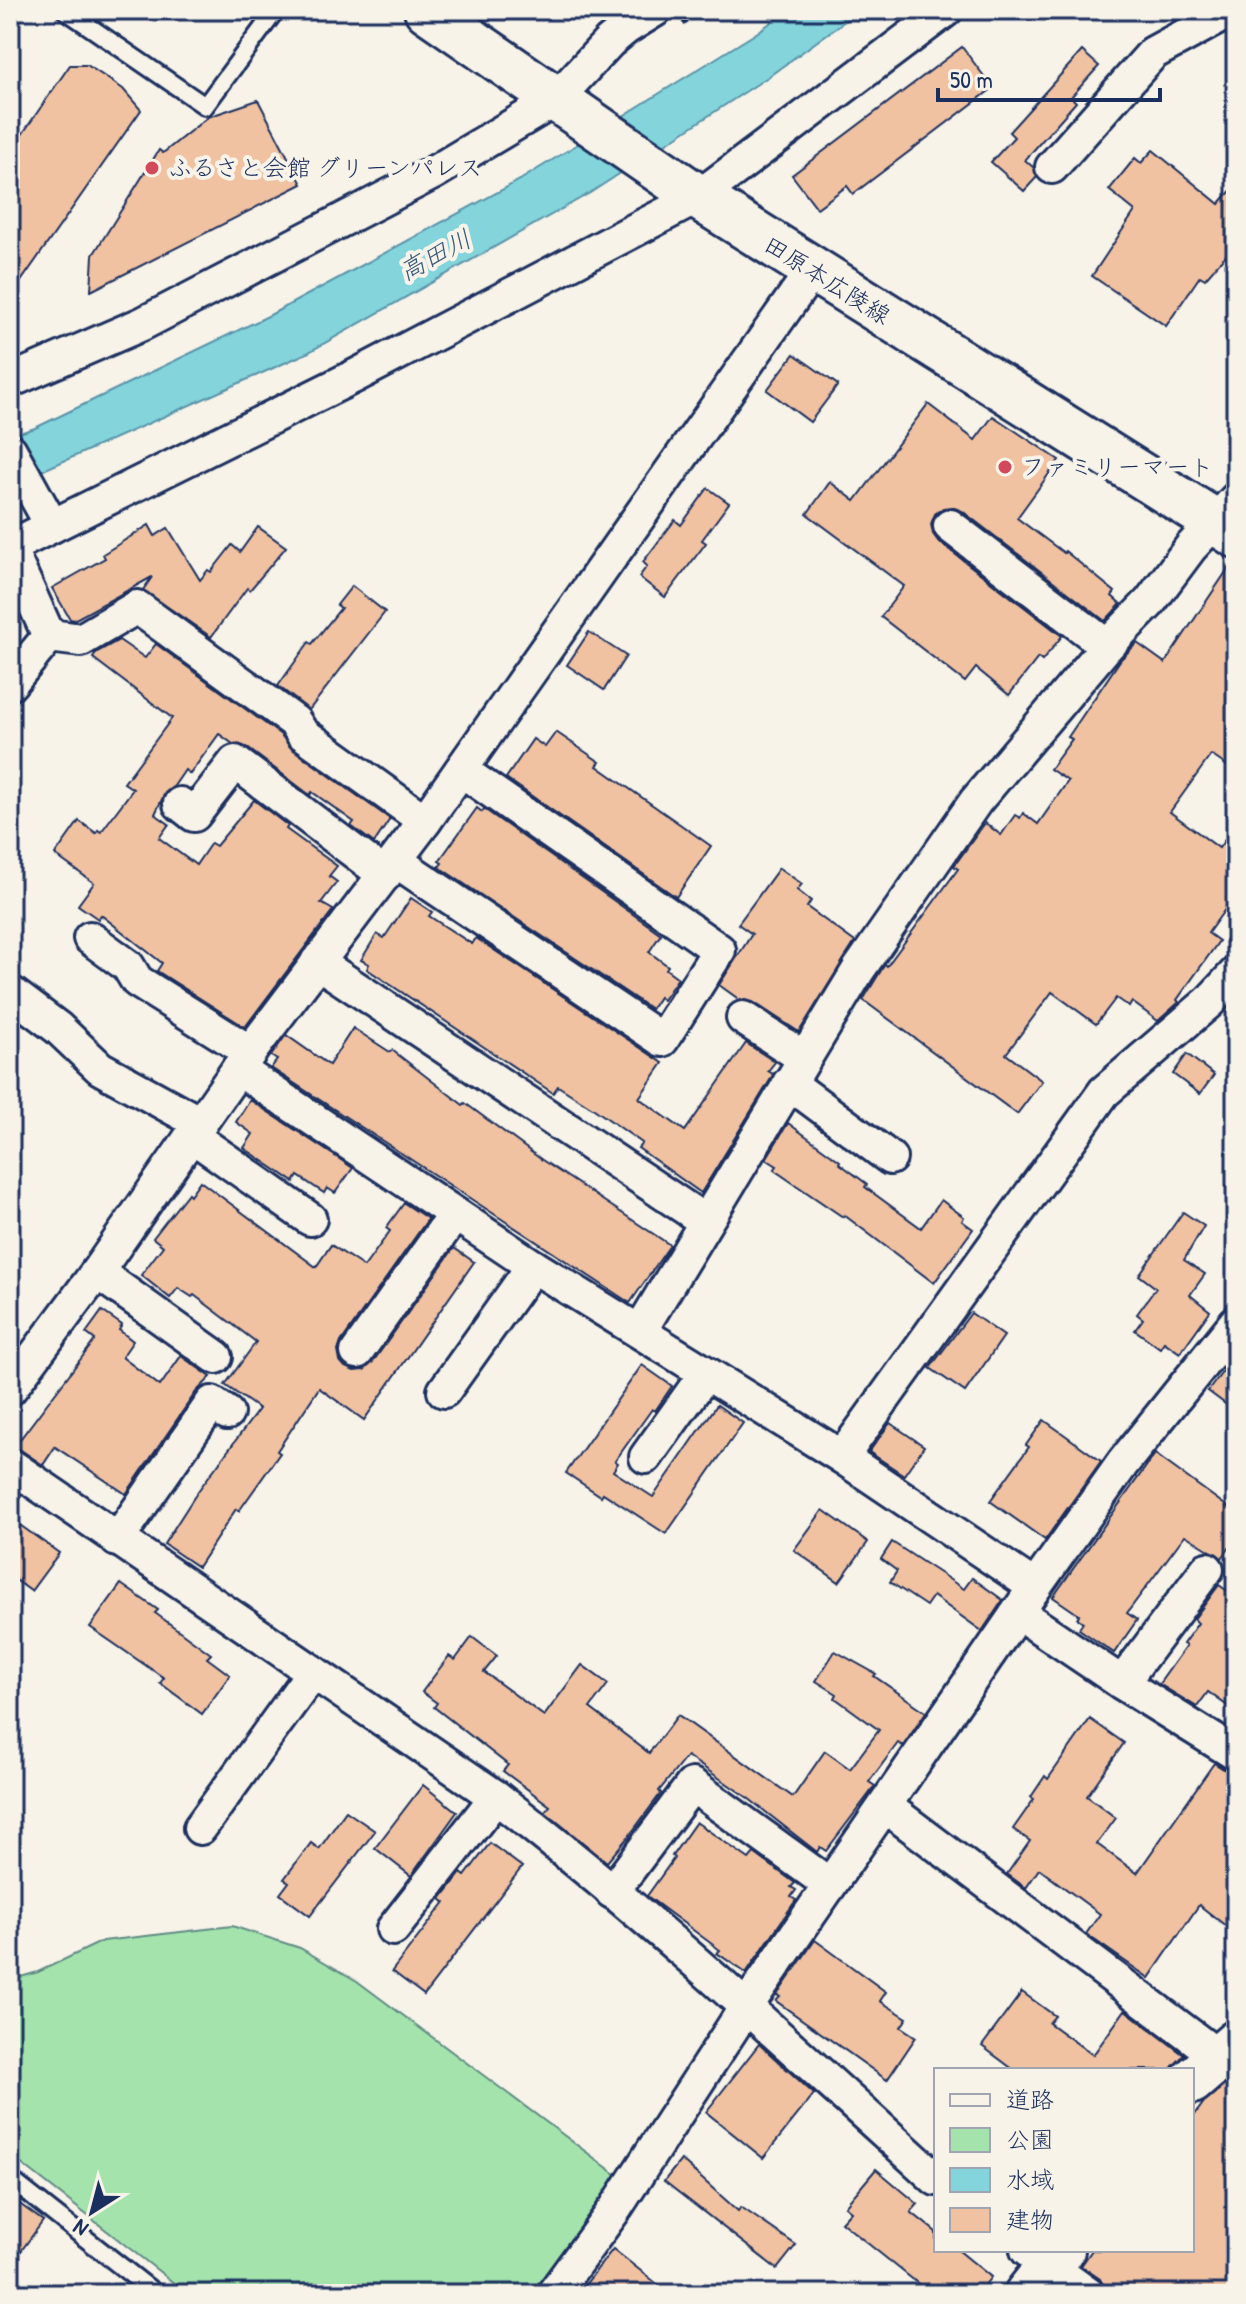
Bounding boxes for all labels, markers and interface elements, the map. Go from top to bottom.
scale bar [938,52,1160,102]
text: 50 m [950,63,993,95]
place label: ふるさと会館 グリーンパレス [168,151,482,183]
marker: ふるさと会館 グリーンパレス [143,159,161,177]
water label: 高田川 [392,221,477,288]
street label: 田原本広陵線 [758,227,897,331]
place label: ファミリーマート [1021,450,1213,482]
marker: ファミリーマート [996,458,1014,476]
legend [934,2068,1194,2252]
text: 道路 [1006,2083,1054,2115]
text: 公園 [1006,2123,1054,2155]
text: 水域 [1006,2163,1054,2195]
north arrow [52,2172,132,2252]
text: 建物 [1006,2203,1054,2235]
text: N [66,2212,94,2244]

